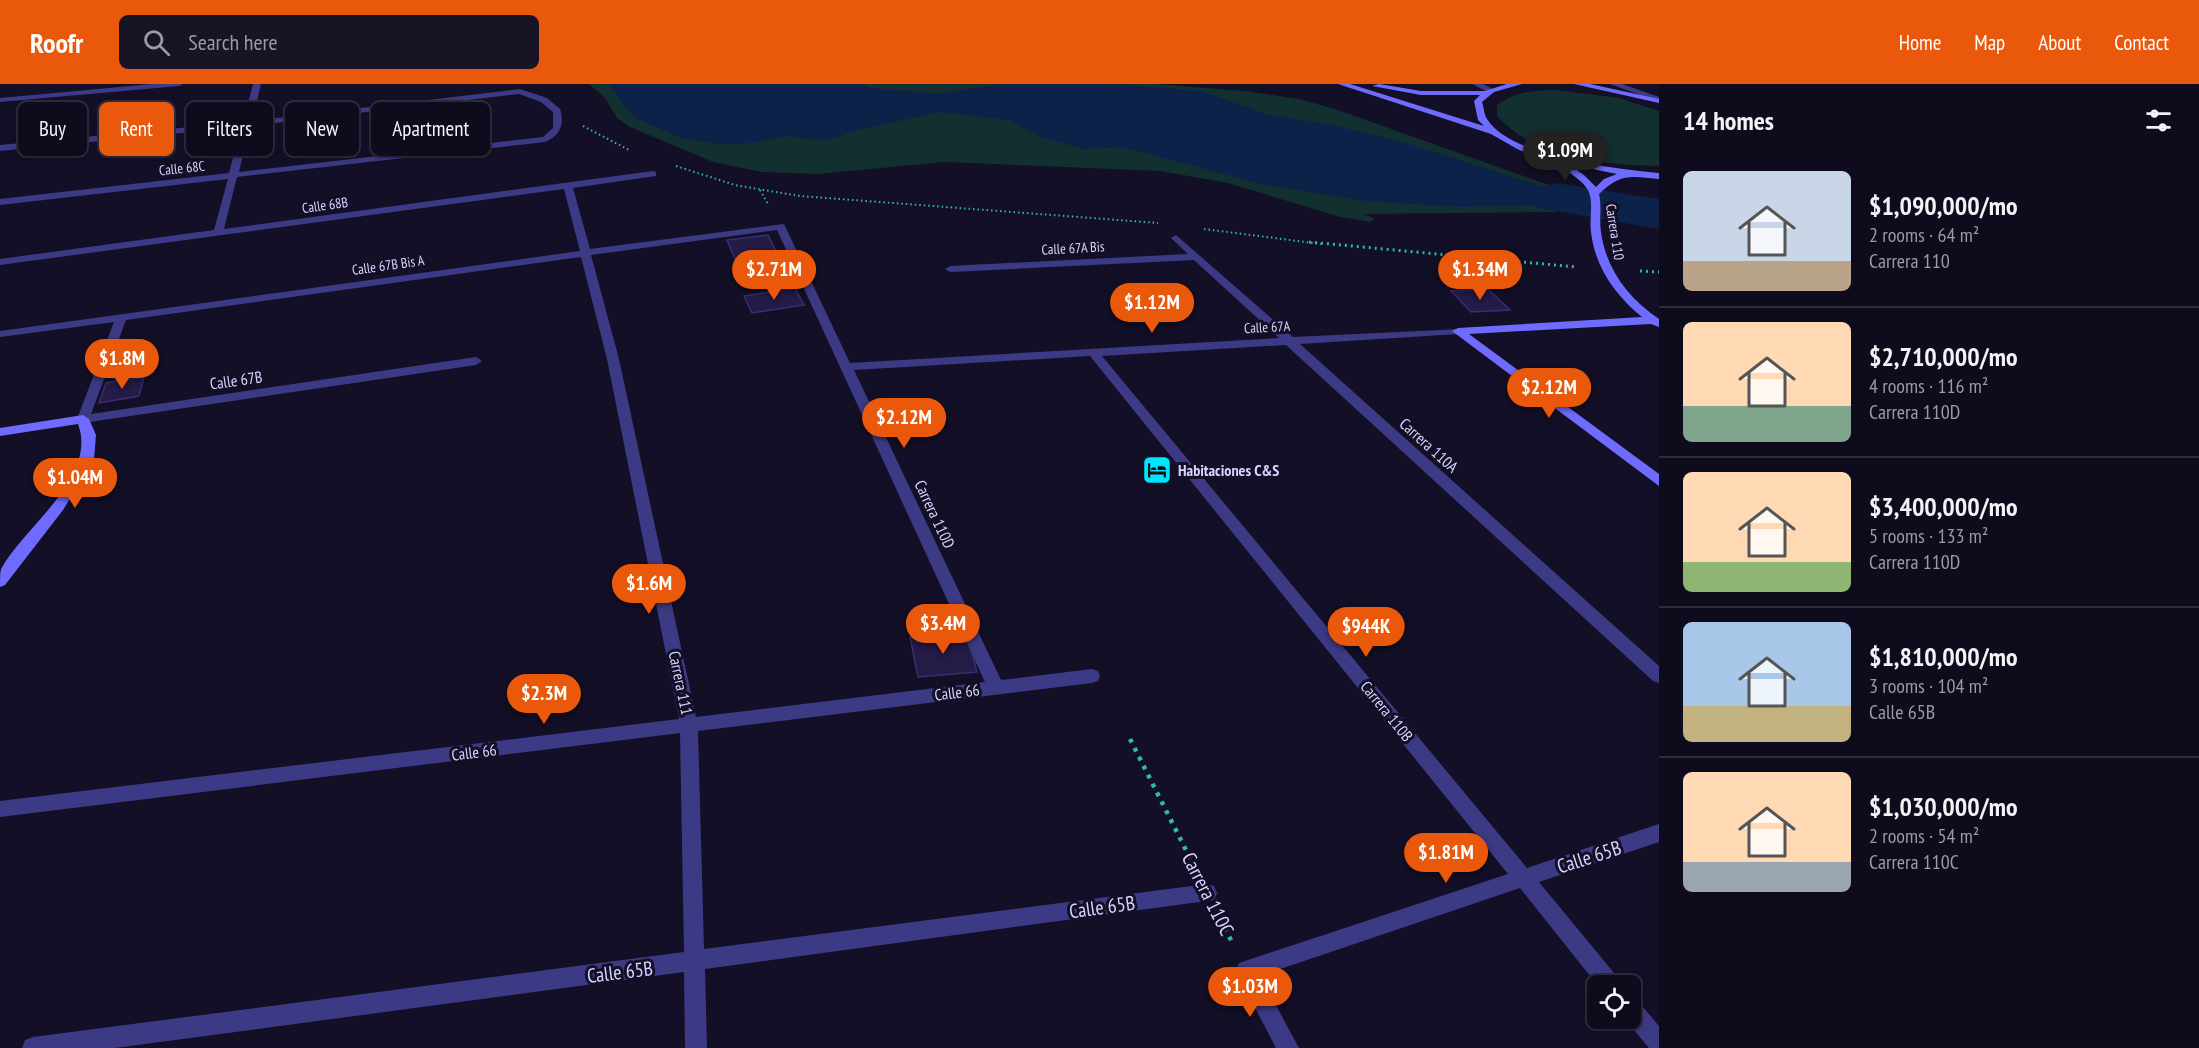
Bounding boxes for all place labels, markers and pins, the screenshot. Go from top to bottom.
pin: $1.09M [1516,131,1614,182]
pin: $2.71M [725,250,823,301]
pin: $1.34M [1431,250,1529,301]
pin: $1.12M [1103,283,1201,334]
pin: $1.8M [80,339,164,390]
pin: $2.12M [1500,368,1598,419]
pin: $2.12M [855,398,953,449]
hotel icon: Habitaciones C&S [1141,454,1173,486]
pin: $1.04M [26,458,124,509]
place label: Habitaciones C&S [1178,460,1279,480]
pin: $1.6M [607,564,691,615]
pin: $3.4M [901,604,985,655]
pin: $944K [1324,607,1408,658]
pin: $2.3M [502,674,586,725]
pin: $1.81M [1397,833,1495,884]
pin: $1.03M [1201,967,1299,1018]

